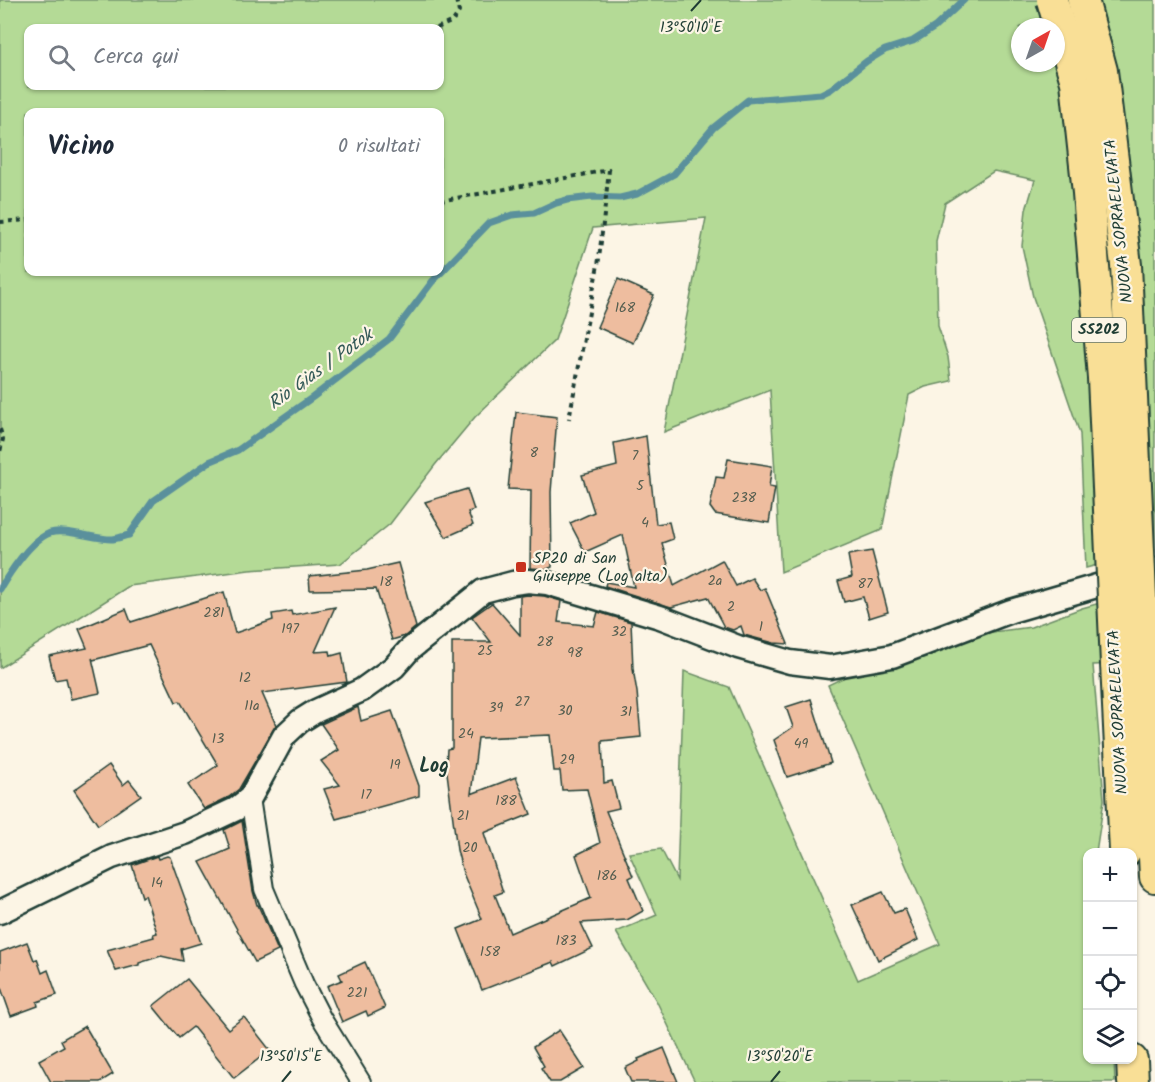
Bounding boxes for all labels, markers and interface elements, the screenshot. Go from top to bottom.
text: 13°50'10"E [660,16,723,40]
north arrow [1011,18,1065,72]
search box [24,24,444,90]
text: Cerca qui [93,40,179,75]
icon: search [45,41,78,74]
text: Vicino [48,126,114,168]
text: 0 risultati [338,131,420,163]
street label: NUOVA SOPRAELEVATA [1098,137,1140,304]
house number: 168 [615,297,636,319]
road number: SS202 [1072,318,1126,342]
water label: Rio Gias / Potok [262,320,382,418]
house number: 8 [530,442,539,464]
house number: 7 [632,445,639,467]
house number: 5 [636,475,645,497]
house number: 238 [732,487,757,509]
house number: 4 [641,512,649,534]
place label: SP20 di San Giuseppe (Log alta) [533,546,668,589]
marker: SP20 di San Giuseppe (Log alta) [514,560,528,574]
house number: 2a [708,570,722,592]
house number: 18 [380,571,393,593]
house number: 87 [858,573,873,595]
house number: 2 [727,596,735,618]
house number: 281 [204,602,224,624]
house number: 1 [759,616,763,638]
house number: 197 [281,618,299,640]
house number: 32 [611,621,627,643]
street label: NUOVA SOPRAELEVATA [1101,629,1135,795]
house number: 28 [537,631,554,653]
house number: 25 [477,640,494,662]
house number: 98 [567,642,583,664]
house number: 12 [239,667,251,689]
house number: 27 [515,691,530,713]
house number: 11a [244,695,260,717]
house number: 39 [489,697,504,719]
house number: 30 [558,700,573,722]
house number: 31 [620,701,632,723]
house number: 24 [458,723,474,745]
house number: 13 [212,728,224,750]
house number: 49 [794,733,808,755]
house number: 29 [560,749,575,771]
district label: Log [419,751,449,783]
house number: 19 [389,754,401,776]
house number: 17 [361,784,372,806]
house number: 188 [495,790,517,812]
house number: 21 [457,805,469,827]
house number: 20 [462,837,478,859]
map controls [1083,848,1137,1064]
button: + [1083,848,1137,902]
house number: 186 [597,865,617,887]
house number: 14 [151,872,163,894]
button: − [1083,902,1137,956]
house number: 183 [556,930,576,952]
house number: 158 [480,941,501,963]
button: locate [1083,956,1137,1010]
house number: 221 [347,982,367,1004]
button: layers [1083,1010,1137,1064]
text: 13°50'15"E [260,1045,324,1069]
text: 13°50'20"E [747,1045,814,1069]

